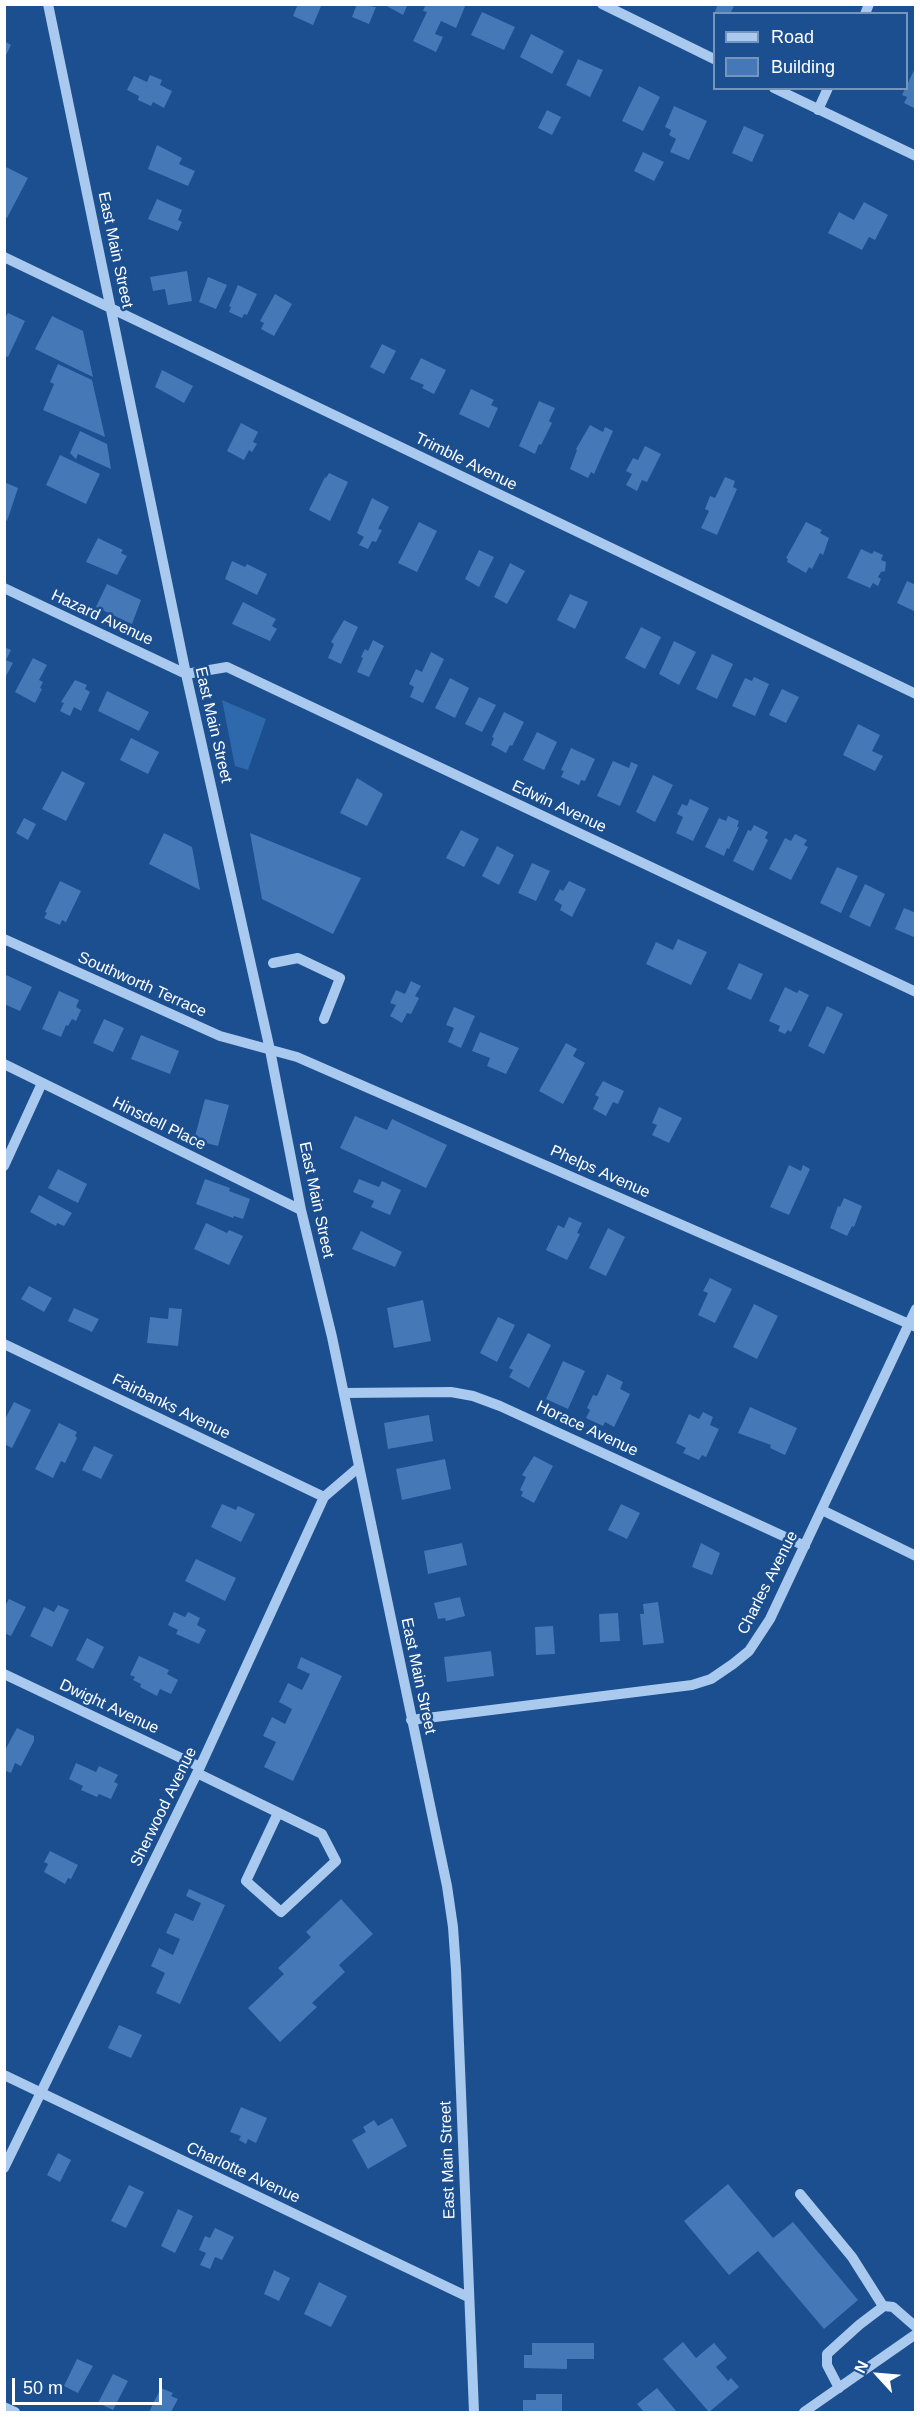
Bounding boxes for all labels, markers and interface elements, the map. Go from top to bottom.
legend [713,12,908,90]
text: Road [771,27,814,47]
text: Building [771,57,835,77]
street label: East Main Street [93,190,137,310]
street label: Trimble Avenue [412,429,520,495]
street label: Hazard Avenue [48,586,156,650]
street label: East Main Street [190,665,236,785]
street label: Edwin Avenue [509,777,609,837]
street label: Southworth Terrace [75,948,209,1022]
street label: Hinsdell Place [109,1093,209,1155]
street label: East Main Street [294,1140,338,1260]
street label: Phelps Avenue [547,1141,653,1203]
street label: Fairbanks Avenue [109,1370,233,1444]
street label: Horace Avenue [533,1397,641,1461]
street label: Charles Avenue [734,1528,802,1638]
street label: East Main Street [396,1616,440,1736]
street label: Dwight Avenue [56,1676,162,1738]
street label: Sherwood Avenue [127,1744,201,1870]
street label: East Main Street [436,2101,460,2219]
street label: Charlotte Avenue [183,2138,303,2208]
north arrow [848,2345,908,2405]
text: N [851,2358,872,2376]
scale bar [15,2366,165,2404]
text: 50 m [23,2378,63,2398]

